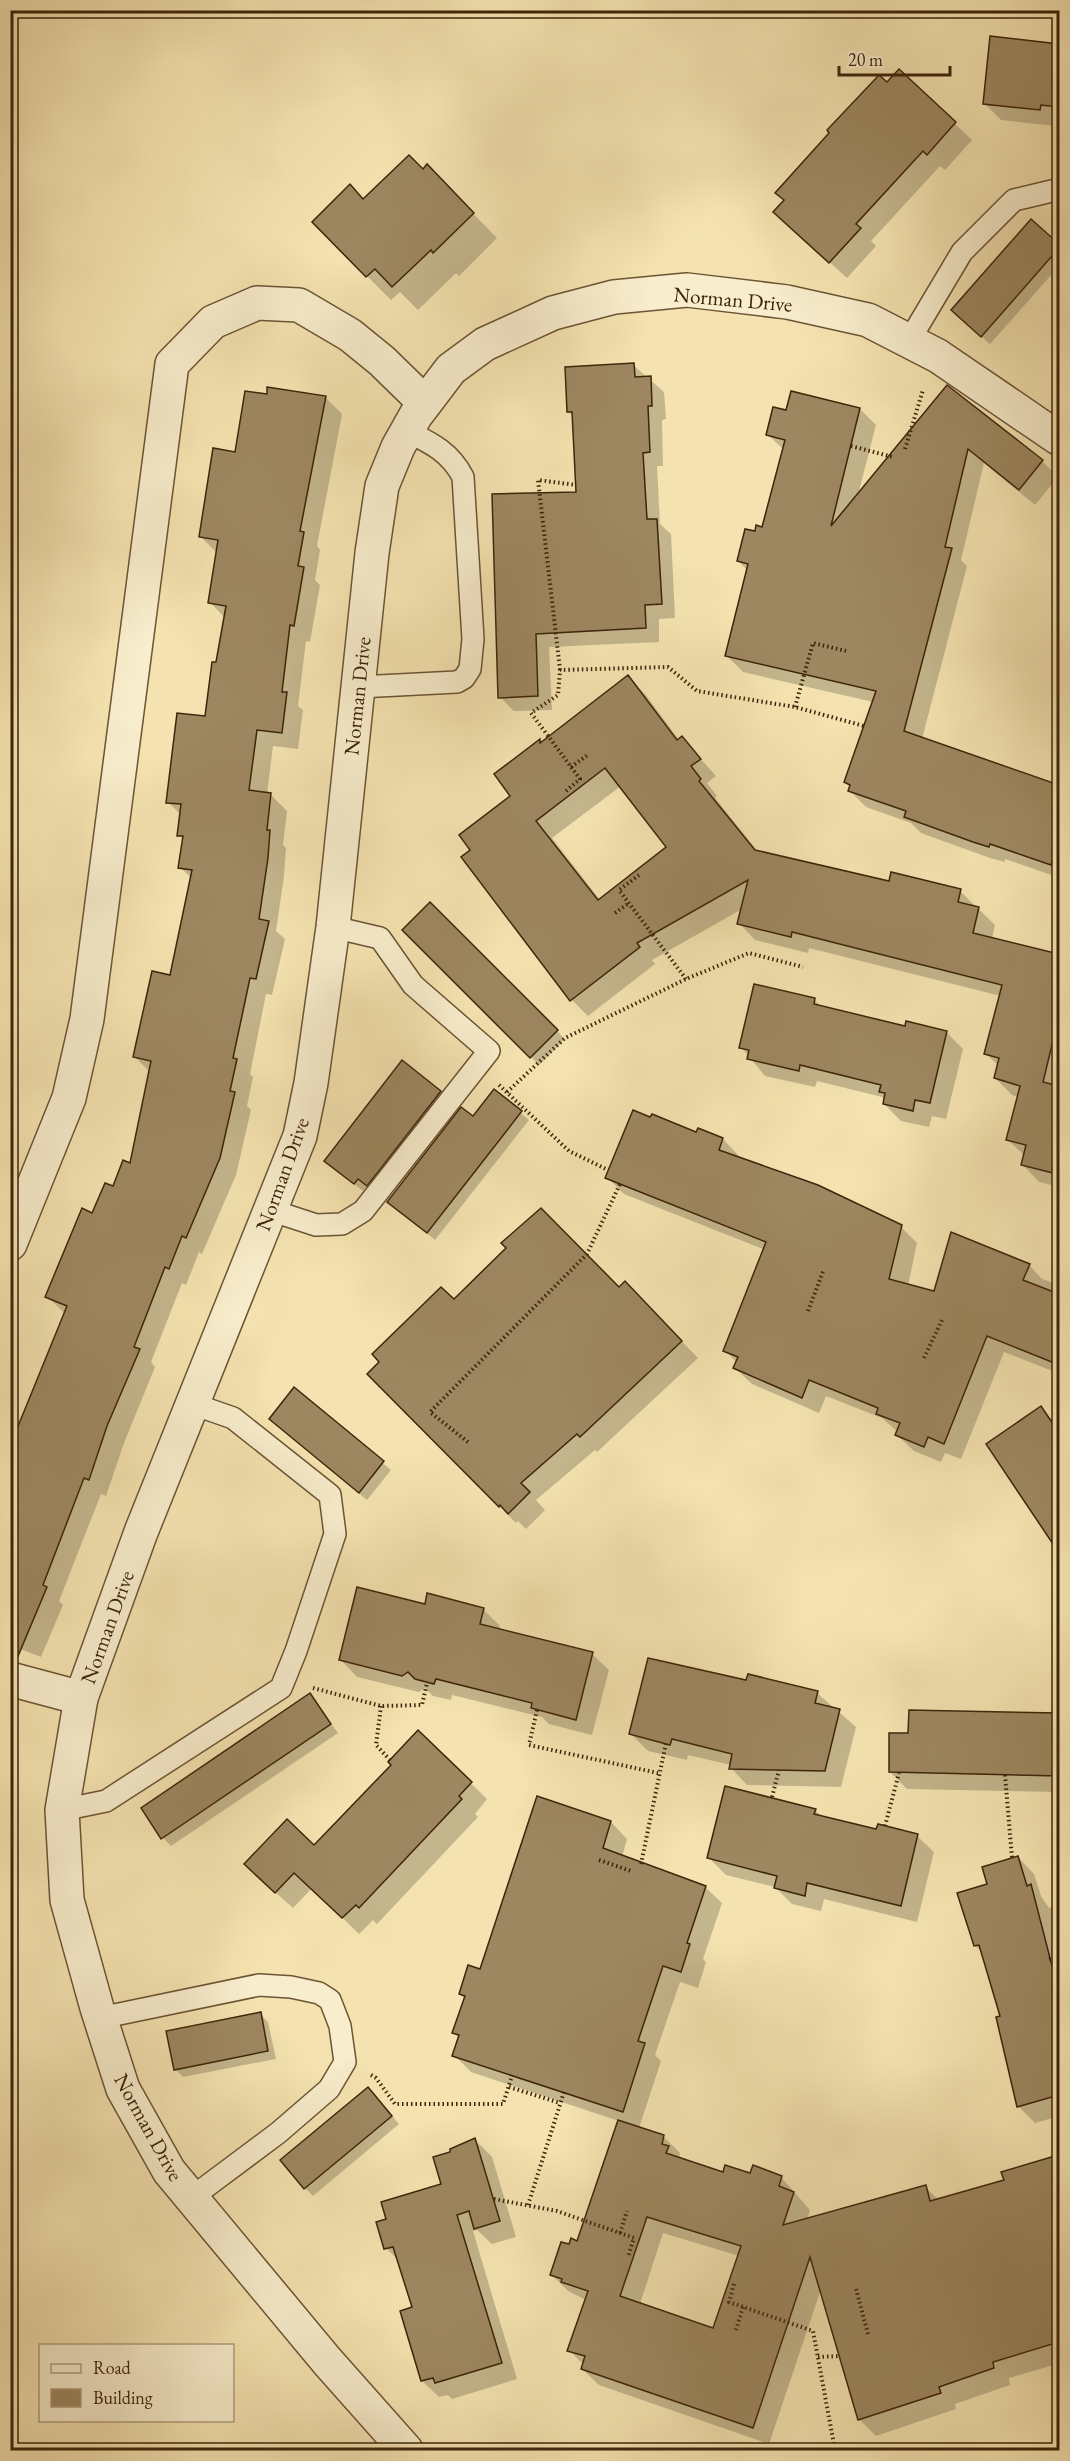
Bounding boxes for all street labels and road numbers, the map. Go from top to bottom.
street label: Norman Drive [673,280,793,318]
street label: Norman Drive [337,635,377,757]
street label: Norman Drive [249,1114,315,1234]
street label: Norman Drive [74,1567,140,1687]
street label: Norman Drive [108,2068,190,2186]

